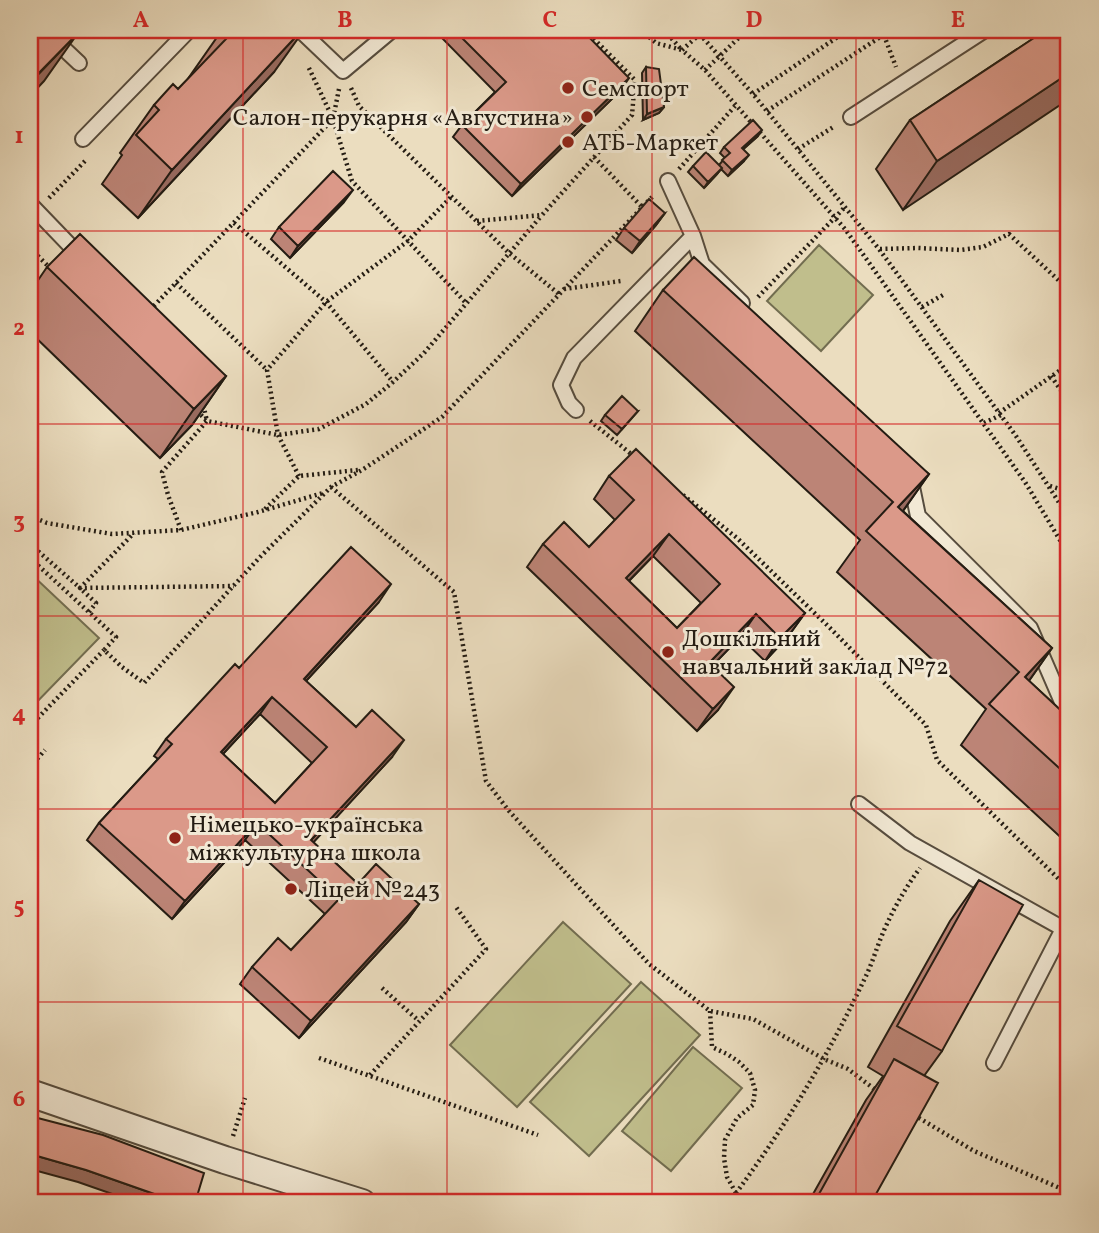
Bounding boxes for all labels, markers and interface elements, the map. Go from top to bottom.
text: A [133,5,149,37]
text: B [337,5,353,37]
text: C [543,5,557,37]
text: D [746,5,763,37]
text: E [951,5,965,37]
place label: Семспорт [582,73,689,107]
marker: Семспорт [560,80,576,96]
place label: Салон-перукарня «Августина» [233,102,573,136]
marker: Салон-перукарня «Августина» [579,109,595,125]
text: 1 [14,121,24,153]
place label: АТБ-Маркет [582,127,718,161]
marker: АТБ-Маркет [560,134,576,150]
text: 2 [13,313,25,345]
text: 3 [13,506,25,538]
place label: Дошкільний навчальний заклад №72 [682,623,949,685]
marker: Дошкільний навчальний заклад №72 [660,644,676,660]
text: 4 [12,699,26,731]
place label: Німецько-українська міжкультурна школа [189,809,424,871]
marker: Німецько-українська міжкультурна школа [167,830,183,846]
place label: Ліцей №243 [305,874,440,908]
marker: Ліцей №243 [283,881,299,897]
text: 5 [13,891,25,923]
text: 6 [13,1084,25,1116]

